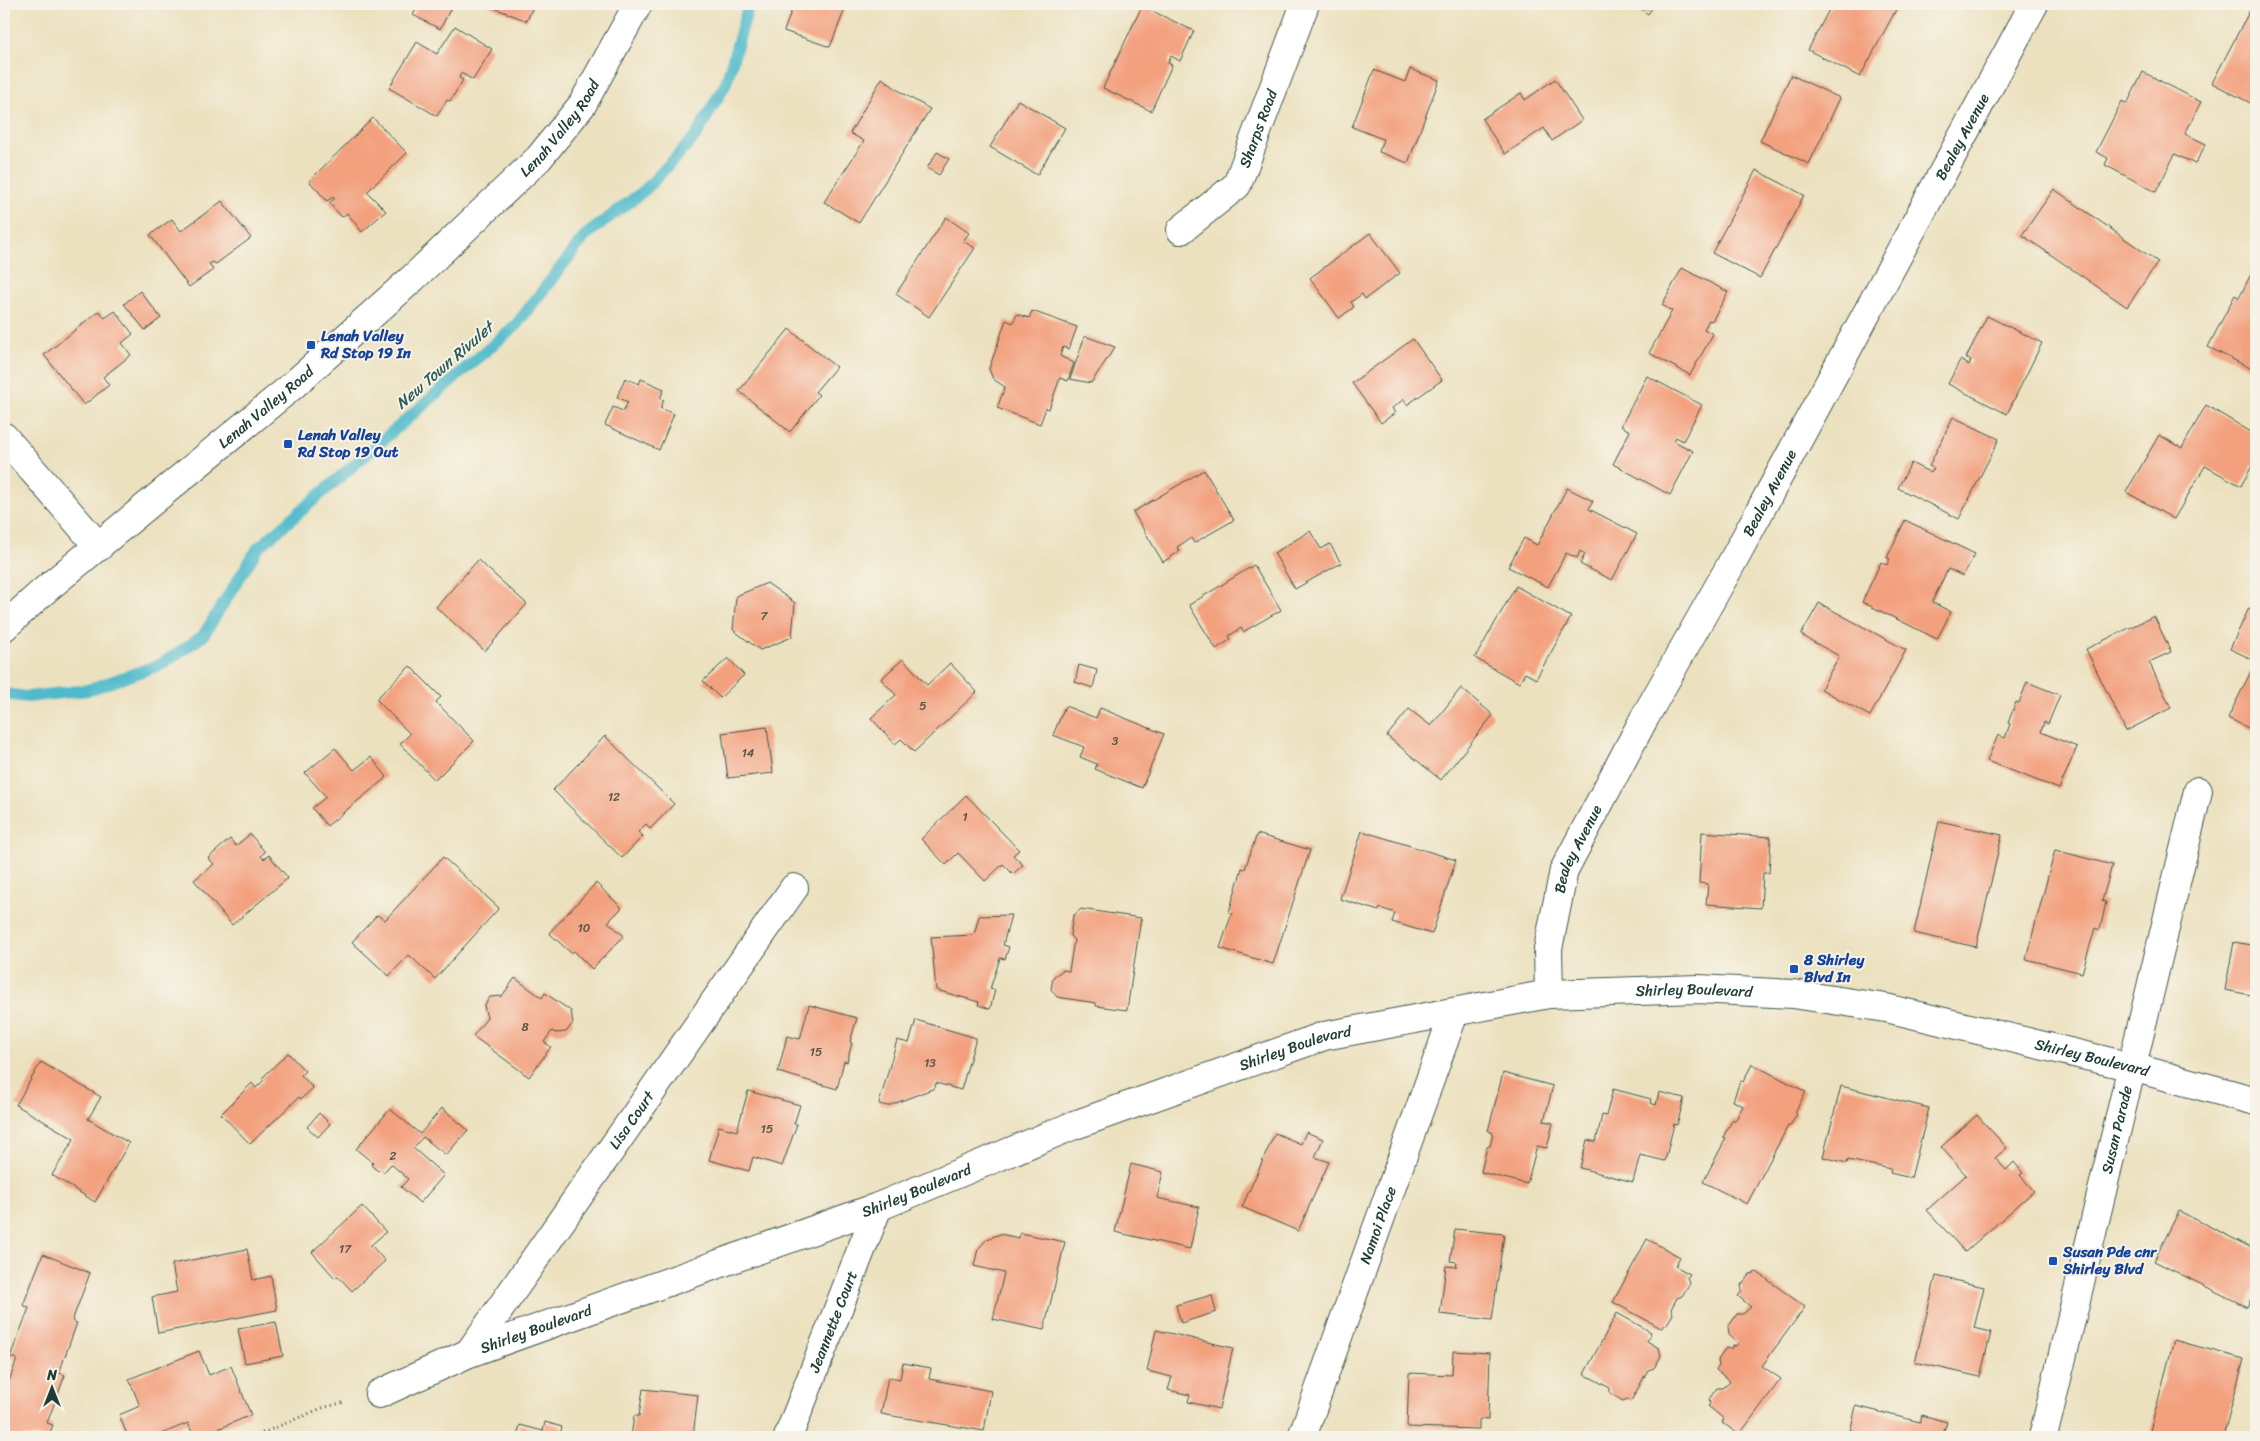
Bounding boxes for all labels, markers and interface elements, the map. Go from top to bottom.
street label: Lenah Valley Road [513,74,607,183]
street label: Sharps Road [1232,85,1285,172]
street label: Bealey Avenue [1928,88,1996,185]
water label: New Town Rivulet [388,312,502,417]
place label: Lenah Valley Rd Stop 19 In [320,323,412,366]
marker: Lenah Valley Rd Stop 19 In [305,339,317,351]
street label: Lenah Valley Road [212,358,321,455]
place label: Lenah Valley Rd Stop 19 Out [297,422,399,465]
marker: Lenah Valley Rd Stop 19 Out [282,438,294,450]
street label: Bealey Avenue [1735,445,1804,541]
house number: 7 [761,605,769,627]
house number: 5 [919,695,927,717]
house number: 3 [1112,730,1119,752]
house number: 14 [742,742,755,764]
house number: 12 [608,786,620,808]
street label: Bealey Avenue [1547,800,1609,896]
house number: 1 [962,806,968,828]
house number: 10 [578,917,591,939]
place label: 8 Shirley Blvd In [1803,947,1866,990]
marker: 8 Shirley Blvd In [1788,963,1800,975]
street label: Shirley Boulevard [1635,976,1754,1005]
house number: 8 [521,1016,529,1038]
street label: Shirley Boulevard [1235,1018,1354,1078]
street label: Shirley Boulevard [2032,1031,2153,1084]
house number: 15 [810,1041,822,1063]
house number: 13 [924,1052,936,1074]
street label: Susan Parade [2094,1083,2140,1176]
street label: Lisa Court [602,1085,662,1155]
house number: 15 [761,1118,773,1140]
house number: 2 [390,1145,397,1167]
street label: Shirley Boulevard [858,1156,977,1225]
street label: Namoi Place [1352,1182,1404,1268]
house number: 17 [339,1238,352,1260]
place label: Susan Pde cnr Shirley Blvd [2062,1239,2158,1282]
marker: Susan Pde cnr Shirley Blvd [2047,1255,2059,1267]
street label: Jeannette Court [801,1266,865,1377]
street label: Shirley Boulevard [477,1297,596,1361]
text: N [46,1363,57,1388]
north arrow [28,1364,78,1414]

